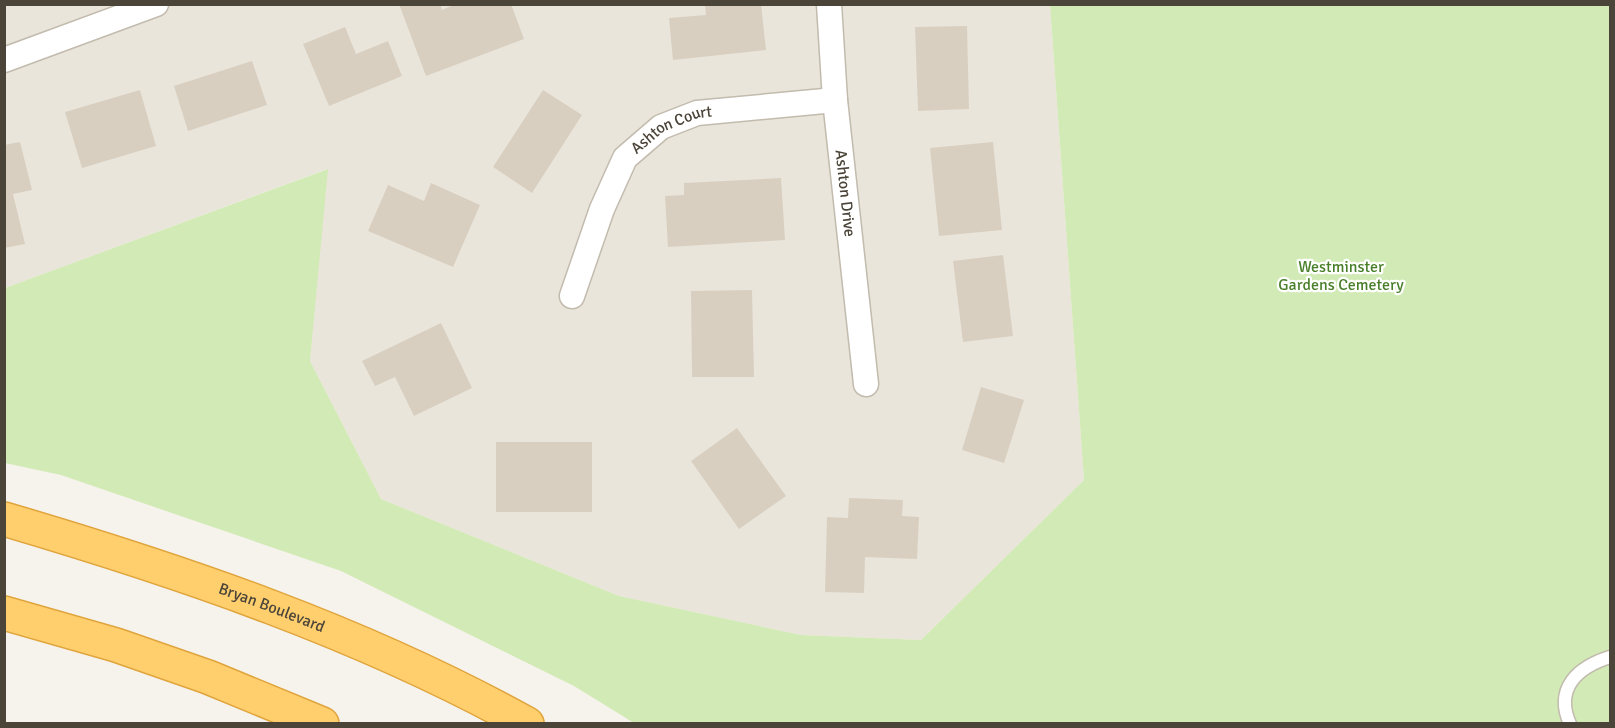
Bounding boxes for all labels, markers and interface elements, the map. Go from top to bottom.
street label: Ashton Court [627,102,713,158]
street label: Ashton Drive [830,149,860,238]
park label: Westminster Gardens Cemetery [1278,257,1404,295]
street label: Bryan Boulevard [216,579,328,637]

